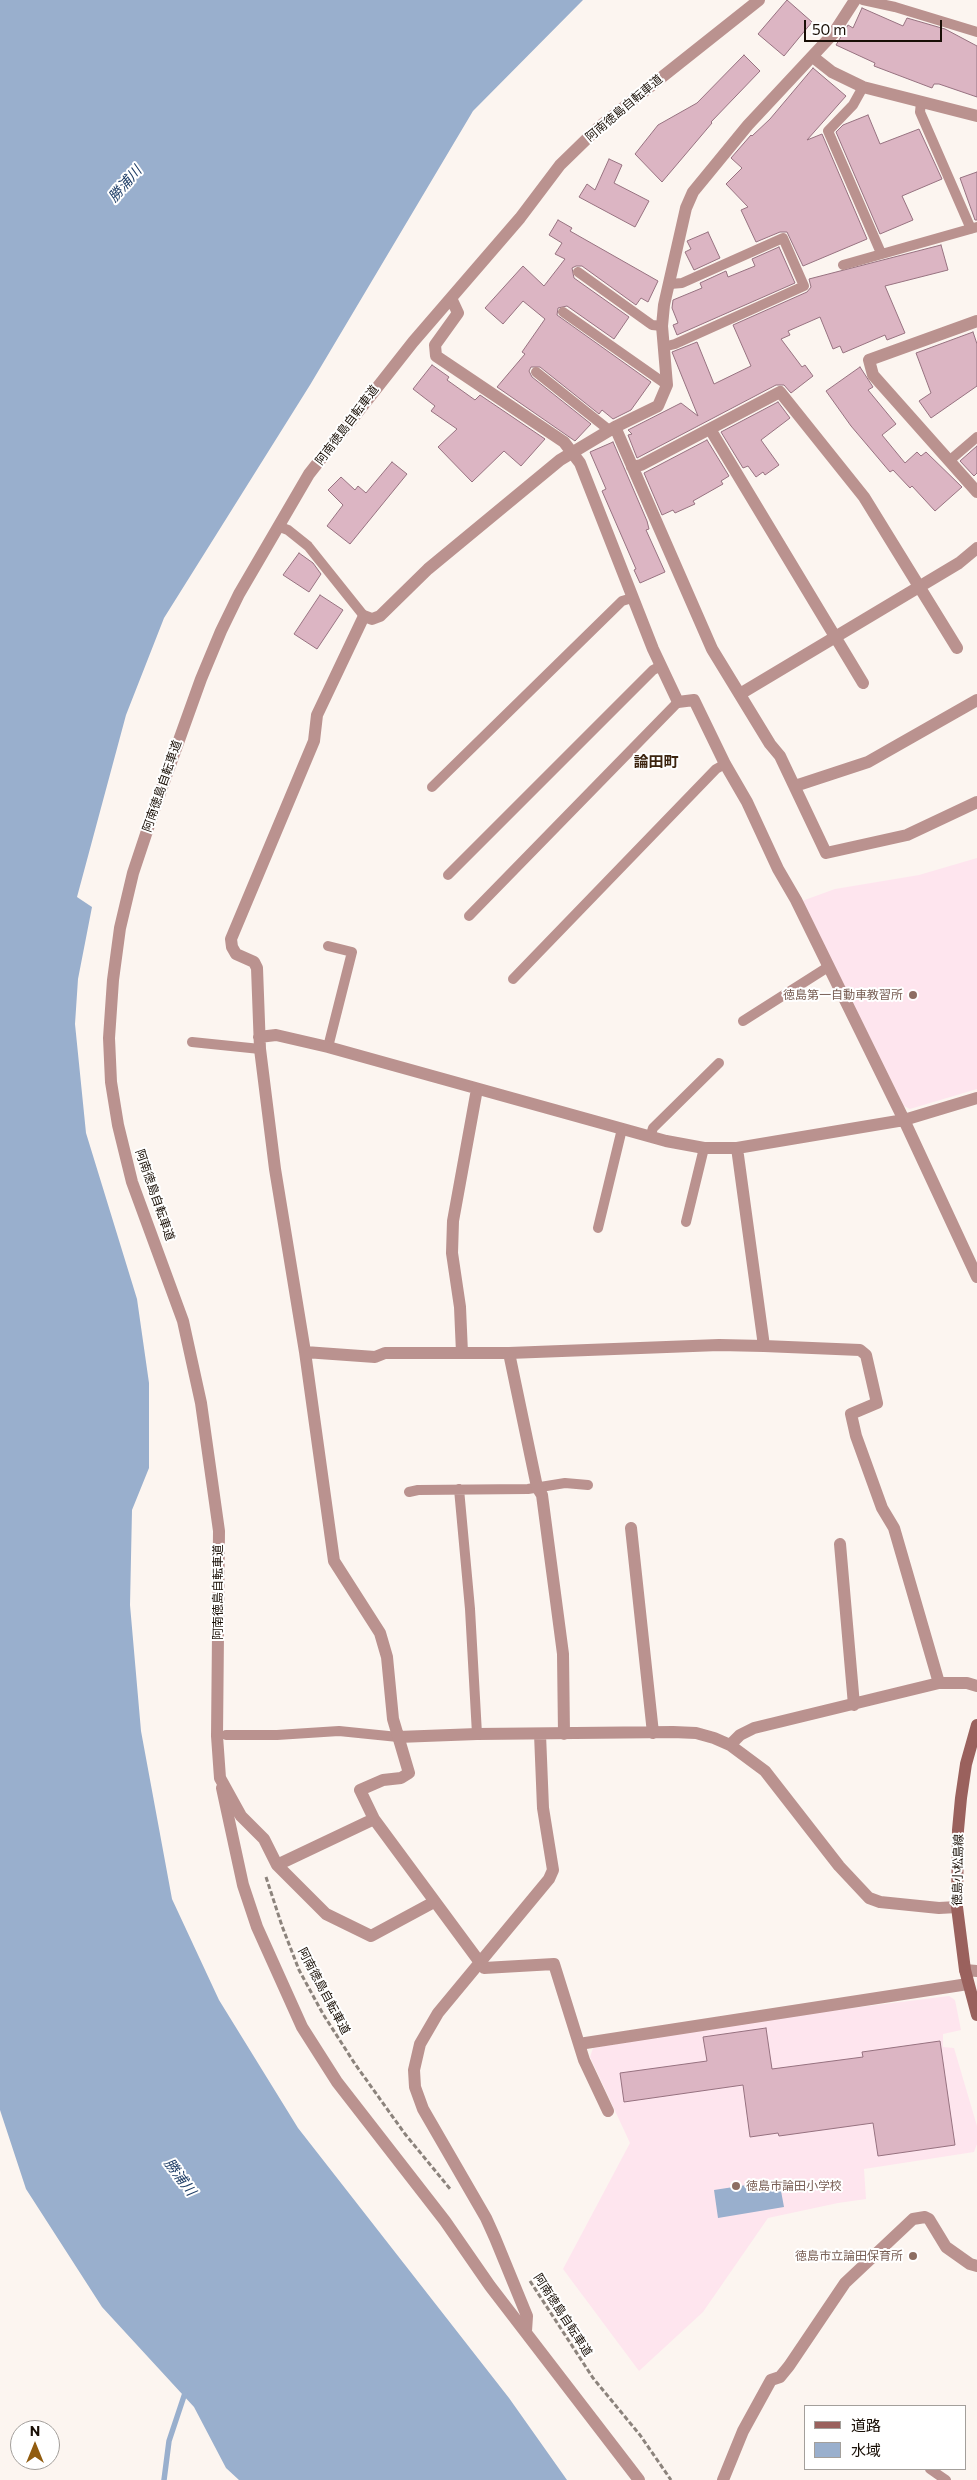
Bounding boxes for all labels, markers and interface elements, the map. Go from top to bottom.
scale bar [807,10,944,42]
text: 50 m [812,20,846,38]
street label: 阿南徳島自転車道 [583,72,665,144]
water label: 勝浦川 [105,163,145,205]
street label: 阿南徳島自転車道 [312,382,382,468]
street label: 阿南徳島自転車道 [140,738,184,834]
district label: 論田町 [634,753,678,771]
place label: 徳島第一自動車教習所 [783,988,903,1002]
marker: 徳島第一自動車教習所 [907,989,919,1001]
street label: 阿南徳島自転車道 [133,1147,177,1243]
street label: 阿南徳島自転車道 [211,1544,225,1640]
street label: 徳島小松島線 [950,1834,966,1906]
street label: 阿南徳島自転車道 [295,1945,353,2037]
water label: 勝浦川 [161,2155,199,2199]
place label: 徳島市論田小学校 [746,2179,842,2193]
marker: 徳島市論田小学校 [730,2180,742,2192]
place label: 徳島市立論田保育所 [795,2249,903,2263]
marker: 徳島市立論田保育所 [907,2250,919,2262]
street label: 阿南徳島自転車道 [531,2271,595,2359]
legend [804,2405,967,2470]
text: 道路 [851,2416,881,2434]
north arrow [10,2420,60,2470]
text: N [30,2422,40,2439]
text: 水域 [851,2441,881,2459]

